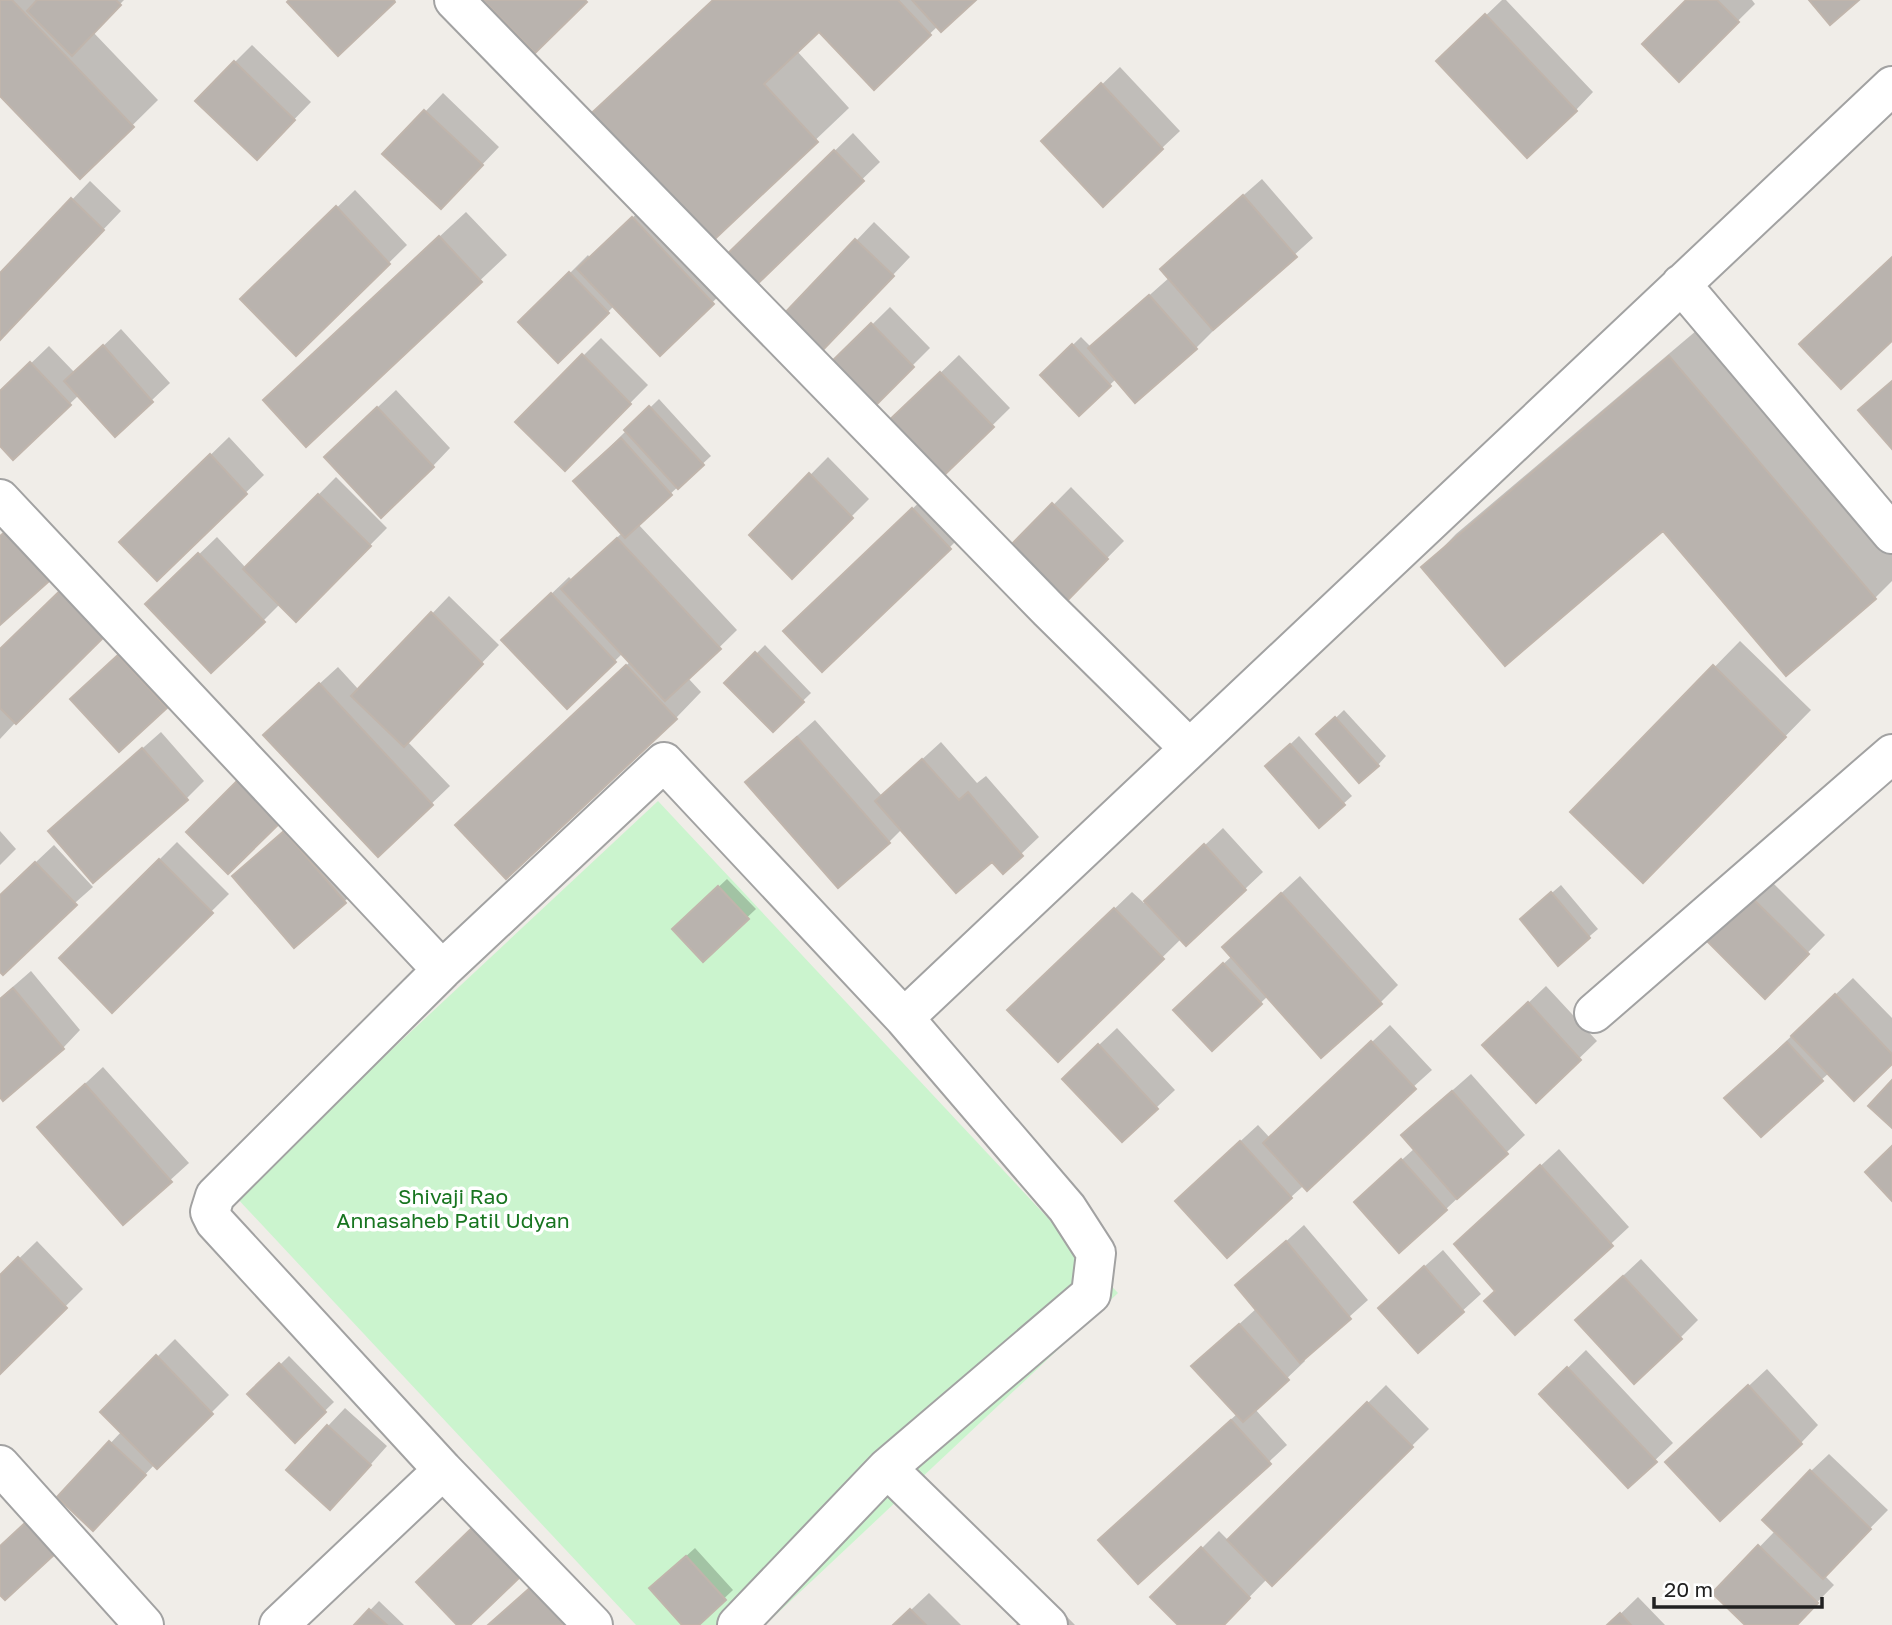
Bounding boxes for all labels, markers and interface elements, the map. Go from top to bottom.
park label: Shivaji Rao Annasaheb Patil Udyan [336,1183,570,1233]
scale bar [1654,1566,1822,1610]
text: 20 m [1664,1576,1713,1602]

